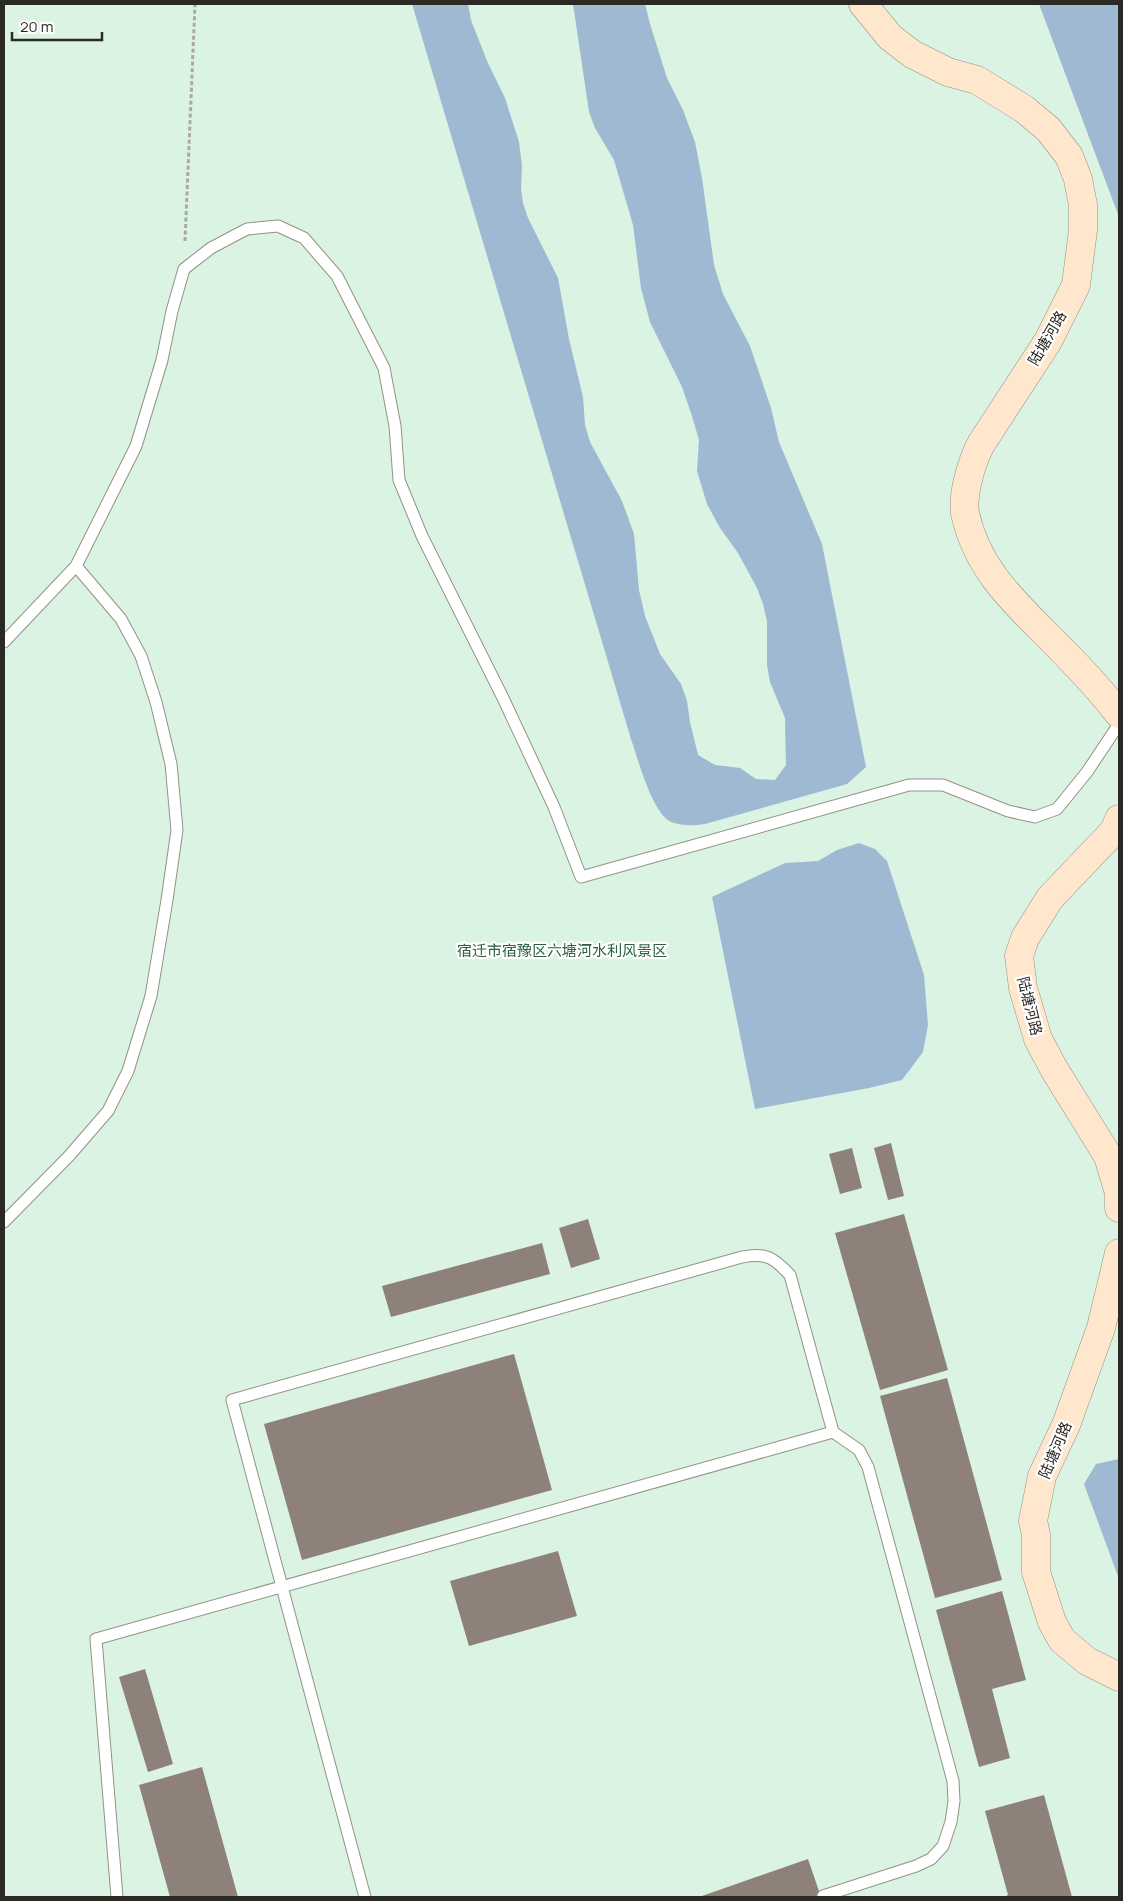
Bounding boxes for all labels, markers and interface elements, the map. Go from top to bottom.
scale bar [12,10,102,42]
text: 20 m [20,16,53,37]
street label: 陆塘河路 [1023,307,1071,369]
park label: 宿迁市宿豫区六塘河水利风景区 [457,940,667,961]
street label: 陆塘河路 [1013,974,1047,1038]
street label: 陆塘河路 [1034,1418,1076,1482]

